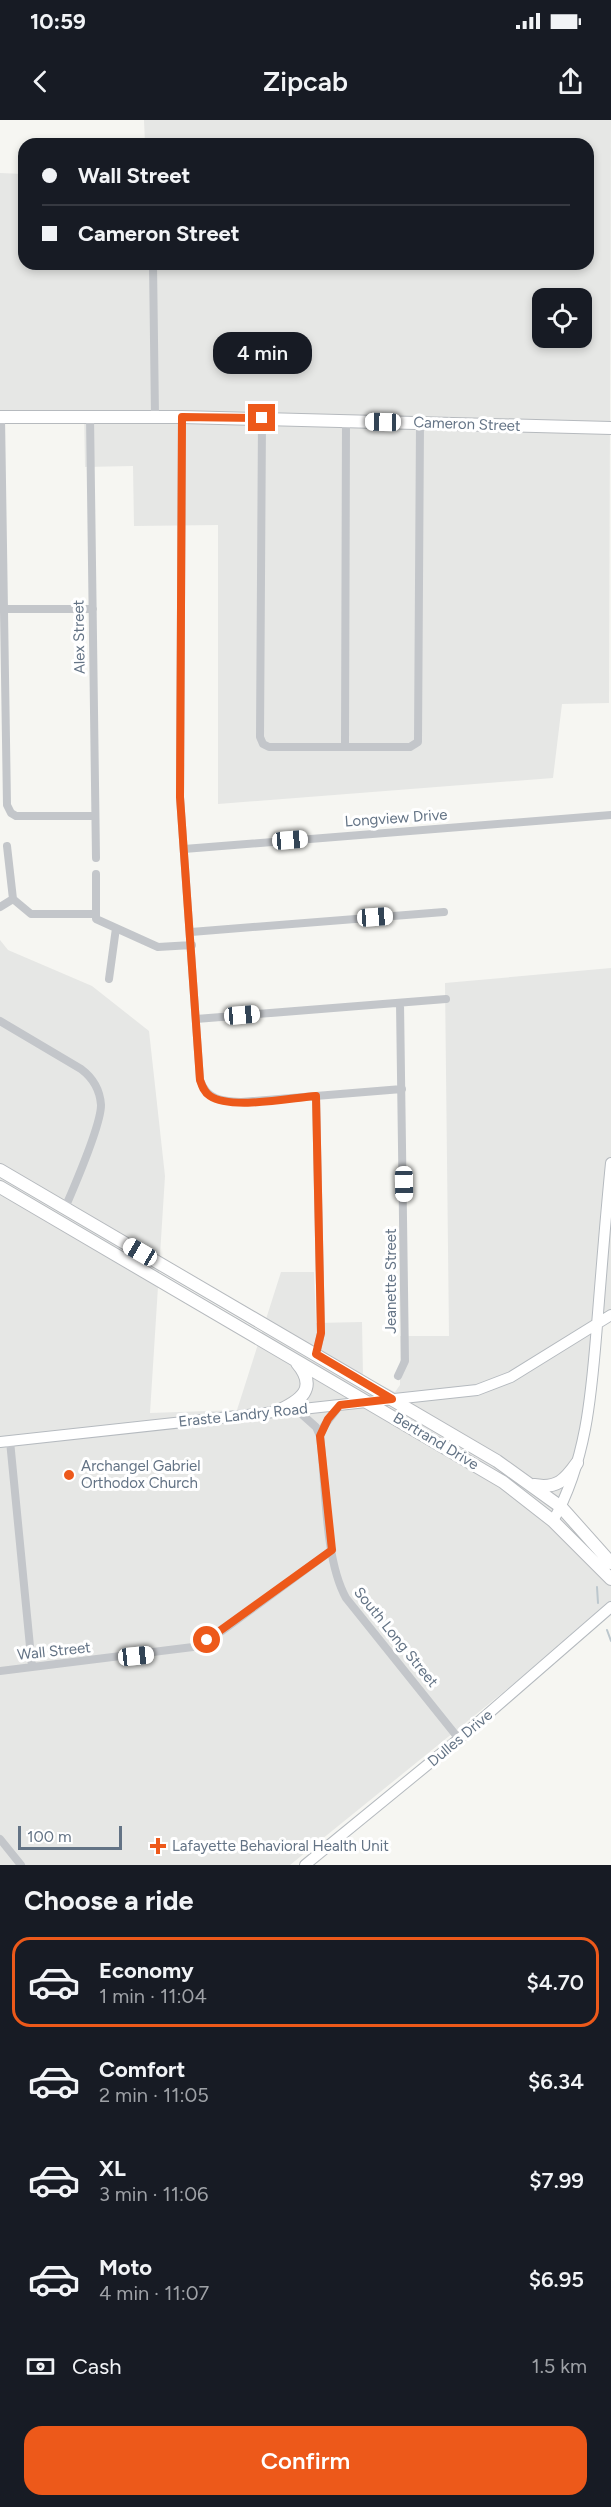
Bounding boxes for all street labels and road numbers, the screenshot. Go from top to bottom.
street label: Cameron Street [413,413,521,435]
street label: Alex Street [69,599,89,674]
street label: Longview Drive [344,805,448,831]
street label: Jeanette Street [382,1228,400,1334]
street label: Eraste Landry Road [177,1399,309,1431]
street label: Bertrand Drive [390,1408,482,1474]
street label: South Long Street [350,1583,442,1691]
street label: Wall Street [16,1638,92,1664]
street label: Dulles Drive [424,1706,496,1770]

